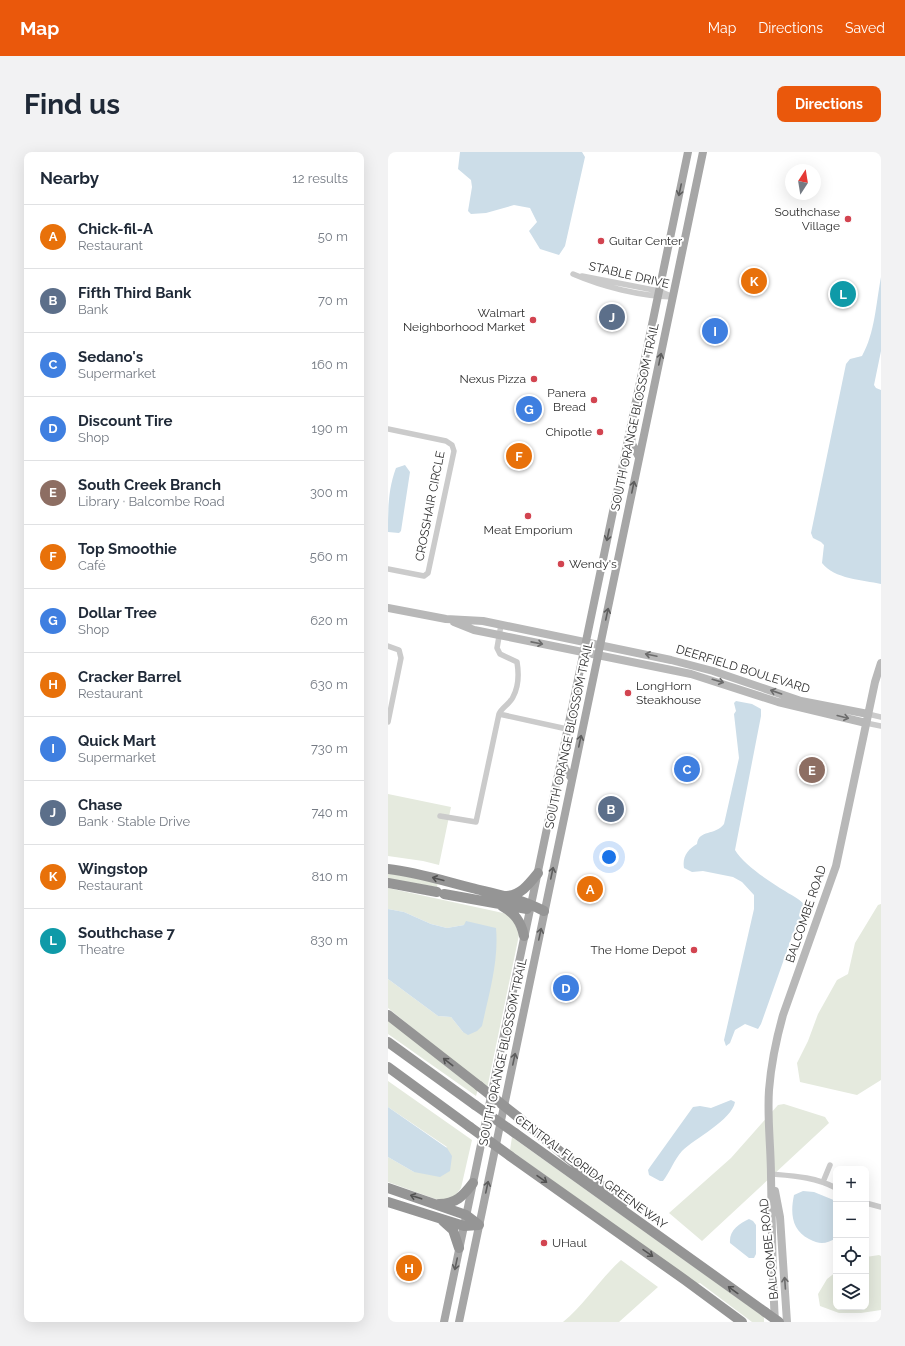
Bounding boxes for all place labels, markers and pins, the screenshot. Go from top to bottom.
place label: Southchase Village [774,205,840,233]
marker: Southchase Village [843,214,853,224]
place label: Guitar Center [609,234,683,248]
marker: Guitar Center [596,236,606,246]
pin: K [741,266,767,296]
pin: L [830,279,856,309]
pin: J [599,302,625,332]
place label: Walmart Neighborhood Market [403,306,525,334]
marker: Walmart Neighborhood Market [528,315,538,325]
pin: I [702,316,728,346]
place label: Nexus Pizza [460,372,526,386]
marker: Nexus Pizza [529,374,539,384]
place label: Panera Bread [547,386,586,414]
pin: G [516,394,542,424]
marker: Panera Bread [589,395,599,405]
place label: Chipotle [545,425,592,439]
marker: Chipotle [595,427,605,437]
pin: F [506,441,532,471]
marker: Meat Emporium [523,511,533,521]
place label: Meat Emporium [484,523,572,537]
place label: Wendy's [569,557,617,571]
marker: Wendy's [556,559,566,569]
place label: LongHorn Steakhouse [636,679,701,707]
marker: LongHorn Steakhouse [623,688,633,698]
pin: C [674,754,700,784]
pin: E [799,755,825,785]
pin: B [598,794,624,824]
pin: A [577,874,603,904]
place label: The Home Depot [590,943,686,957]
marker: The Home Depot [689,945,699,955]
pin: D [553,973,579,1003]
place label: UHaul [552,1236,588,1250]
marker: UHaul [539,1238,549,1248]
pin: H [396,1253,422,1283]

